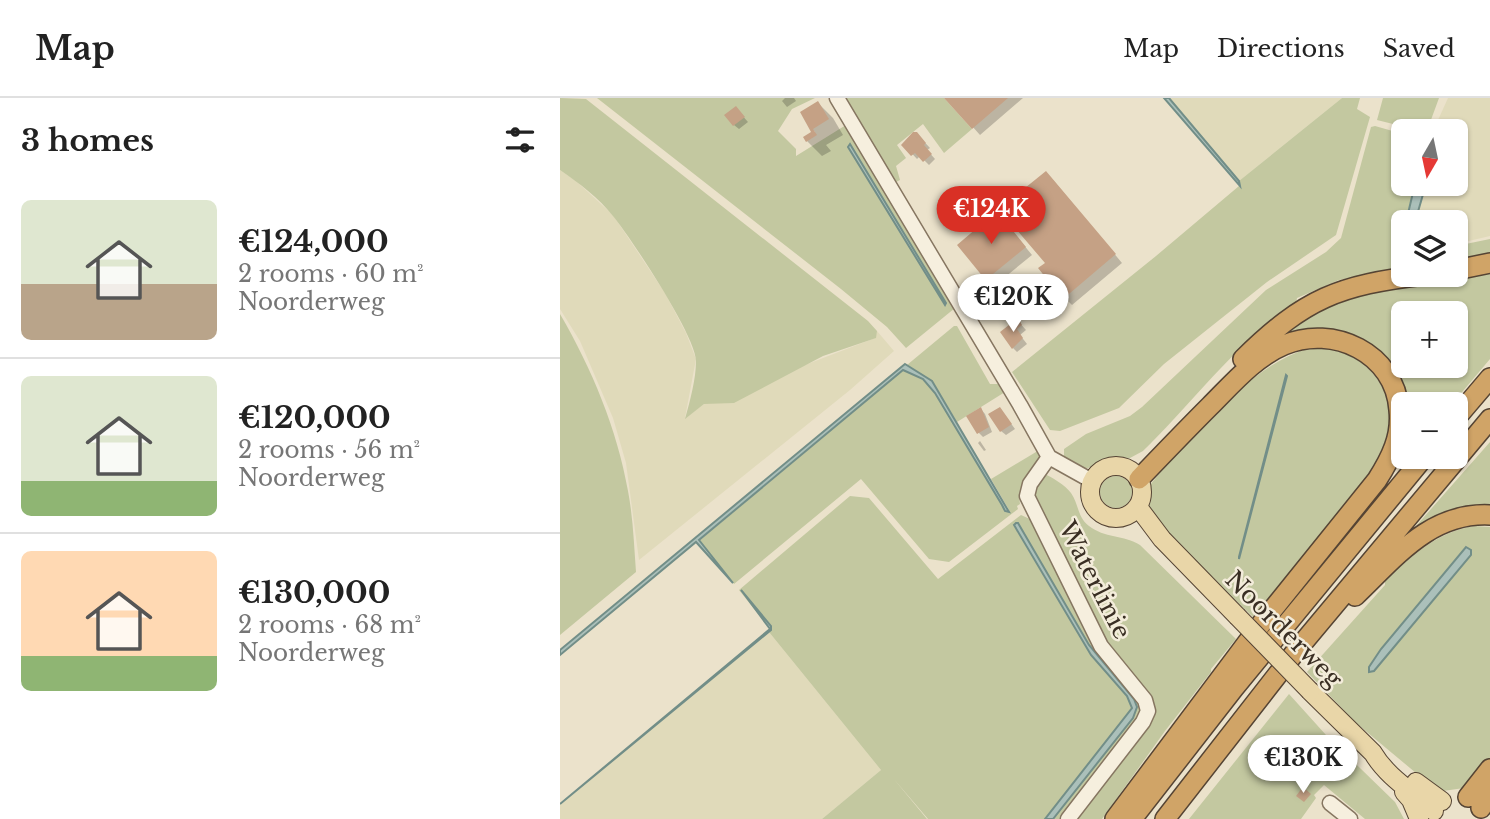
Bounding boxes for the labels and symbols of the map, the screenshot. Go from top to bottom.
north arrow [1391,119,1468,196]
pin: €124K [942,186,1040,246]
pin: €120K [964,274,1062,334]
street label: Waterlinie [1053,515,1137,644]
street label: Noorderweg [1220,565,1349,694]
pin: €130K [1254,736,1352,795]

